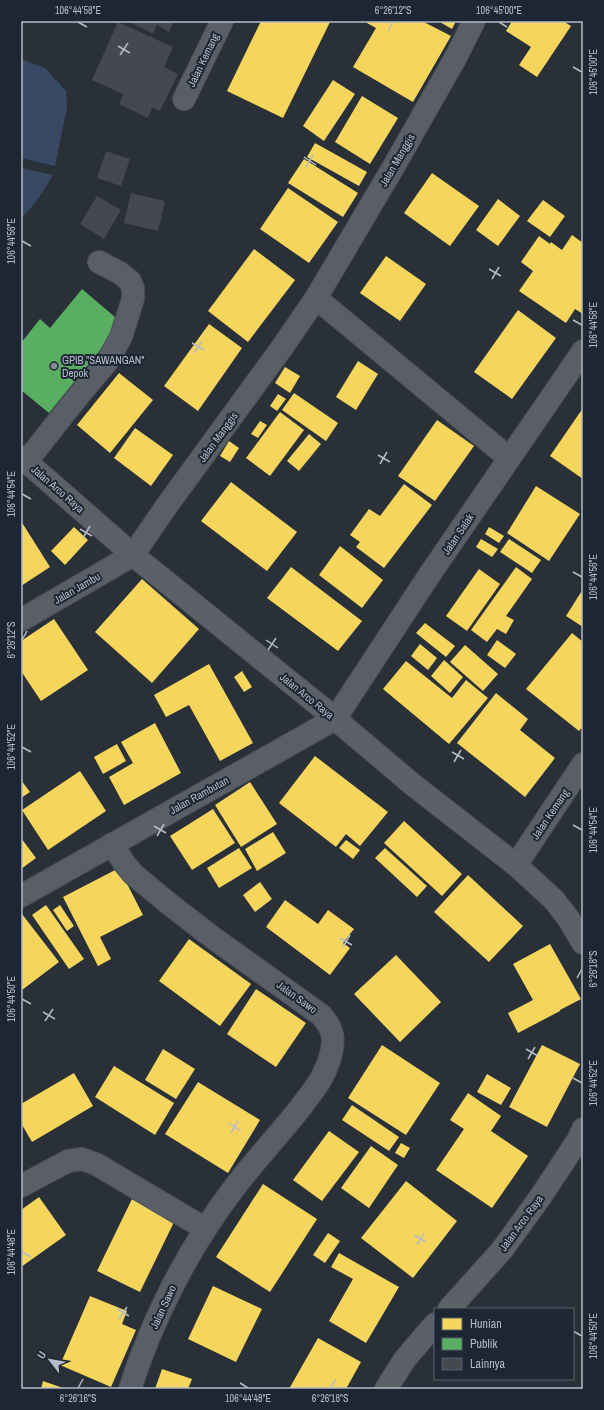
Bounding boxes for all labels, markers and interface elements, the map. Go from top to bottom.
text: 106°44'58"E [55,4,101,17]
text: 6°26'12"S [375,4,412,17]
text: 106°45'00"E [476,4,522,17]
street label: Jalan Kemang [184,31,222,89]
text: 106°45'00"E [587,49,600,95]
street label: Jalan Manggis [376,131,418,189]
text: 106°44'56"E [5,218,18,264]
text: 106°44'58"E [587,302,600,348]
place label: GPIB "SAWANGAN" Depok [62,353,144,380]
marker: GPIB "SAWANGAN" Depok [49,361,59,371]
street label: Jalan Manggis [195,409,241,465]
street label: Jalan Arco Raya [29,462,87,516]
text: 106°44'54"E [5,471,18,517]
street label: Jalan Salak [439,510,477,557]
text: 106°44'56"E [587,554,600,600]
street label: Jalan Jambu [51,569,103,607]
text: 6°26'12"S [5,621,18,658]
street label: Jalan Arco Raya [277,670,337,722]
text: 106°44'52"E [5,724,18,770]
street label: Jalan Rambutan [167,773,231,817]
street label: Jalan Kemang [528,786,572,842]
text: 106°44'54"E [587,807,600,853]
text: 6°26'18"S [587,950,600,987]
text: 106°44'50"E [5,976,18,1022]
street label: Jalan Sawo [274,978,320,1016]
text: 106°44'52"E [587,1060,600,1106]
street label: Jalan Arco Raya [496,1192,546,1254]
text: 106°44'48"E [5,1229,18,1275]
street label: Jalan Sawo [147,1283,179,1331]
legend [434,1308,574,1380]
text: 106°44'50"E [587,1313,600,1359]
text: Hunian [470,1316,502,1332]
text: Publik [470,1336,497,1352]
north arrow [30,1340,70,1380]
text: U [34,1348,49,1361]
text: Lainnya [470,1356,506,1372]
text: 6°26'16"S [60,1392,97,1405]
text: 106°44'48"E [225,1392,271,1405]
text: 6°26'18"S [312,1392,349,1405]

